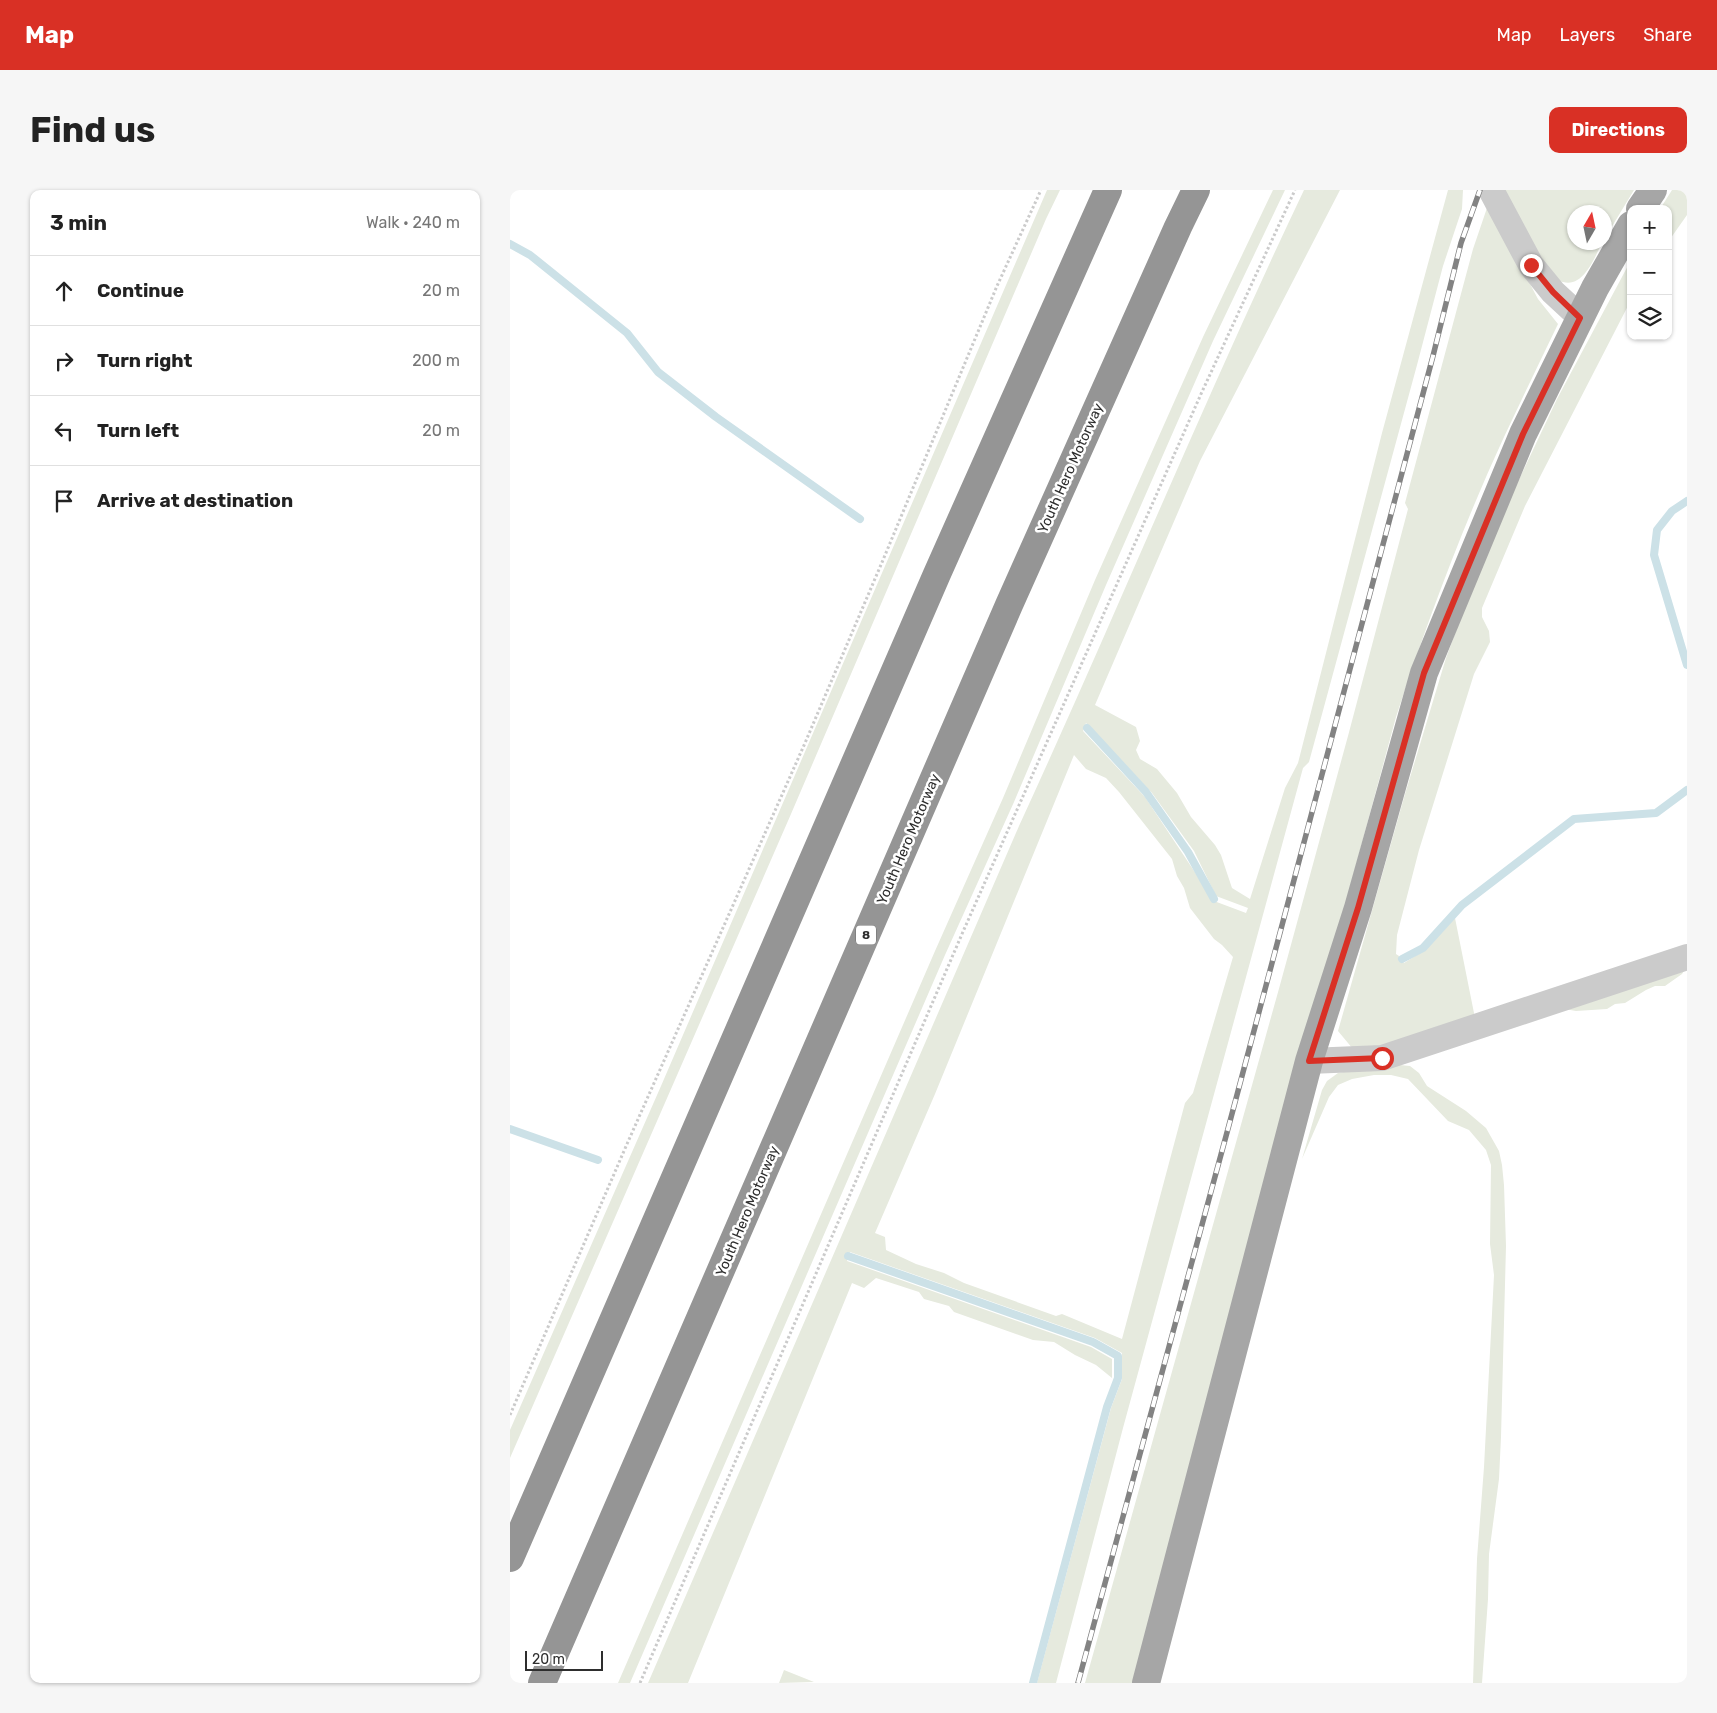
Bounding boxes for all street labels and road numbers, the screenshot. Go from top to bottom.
street label: Youth Hero Motorway [1034,400,1107,536]
street label: Youth Hero Motorway [873,771,944,907]
road number: 8 [856,926,876,944]
street label: Youth Hero Motorway [712,1143,783,1279]

